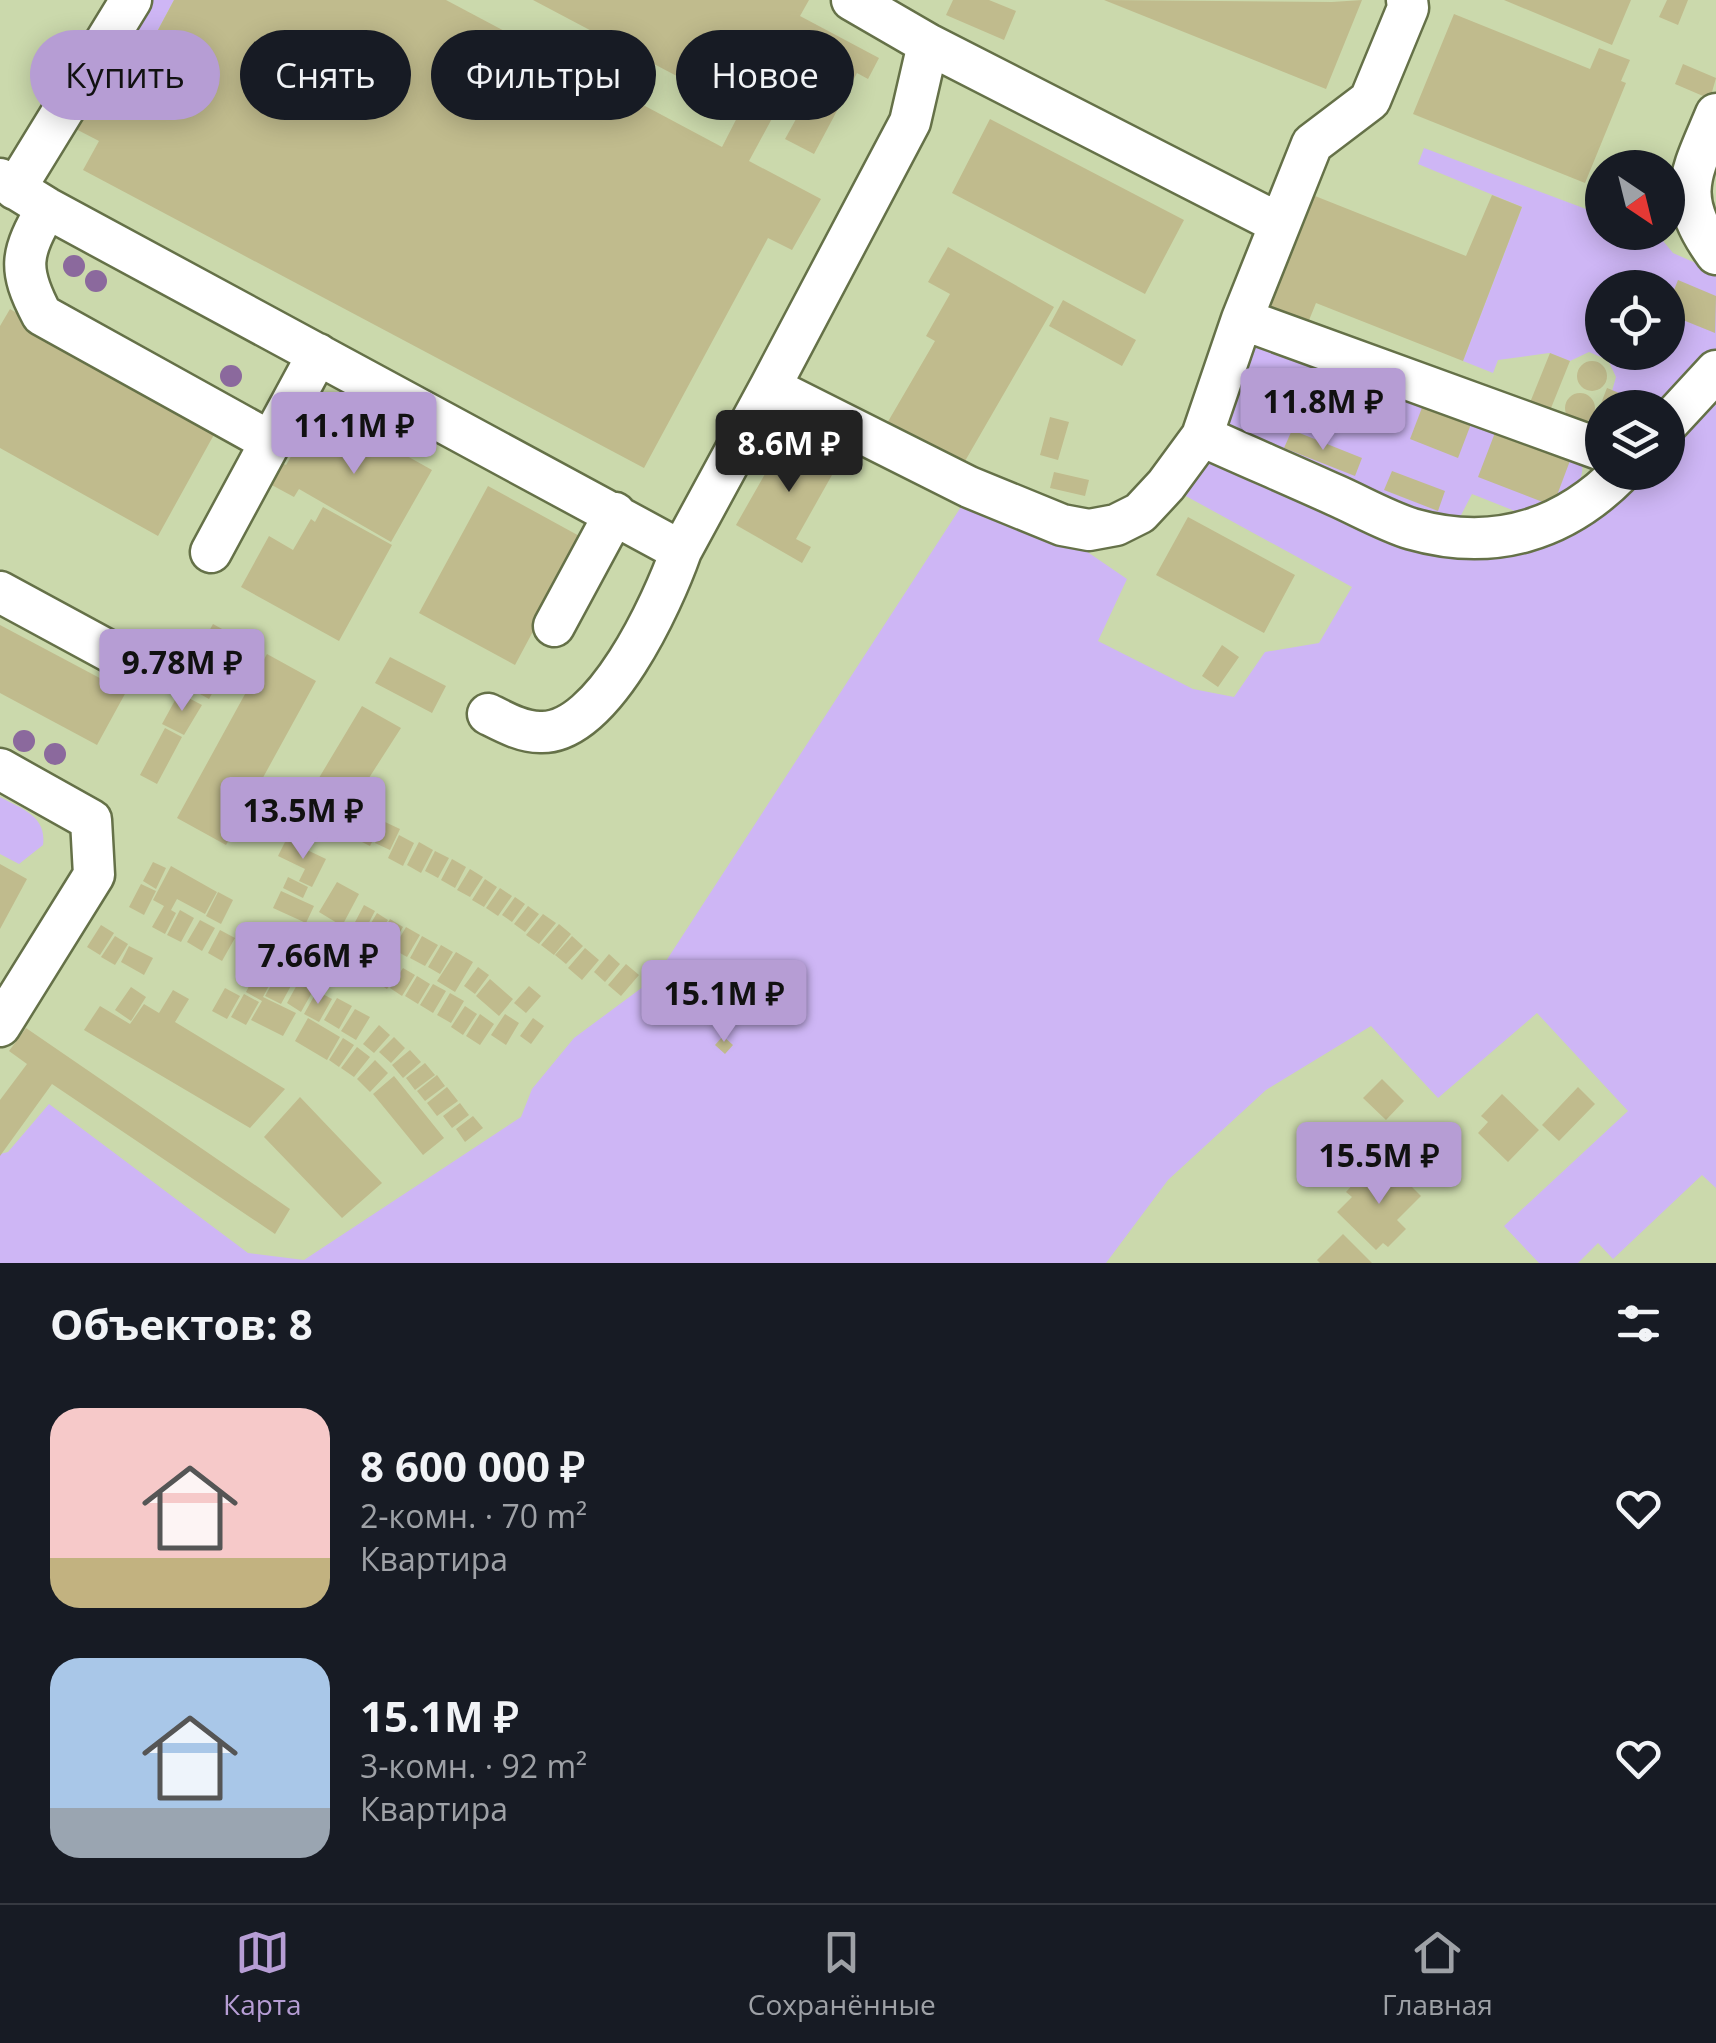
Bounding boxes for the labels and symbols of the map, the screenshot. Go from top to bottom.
north arrow [1585,150,1685,250]
pin: 11.8M ₽ [1231,368,1415,453]
pin: 11.1M ₽ [262,392,446,477]
pin: 8.6M ₽ [708,410,870,495]
pin: 9.78M ₽ [90,629,274,714]
pin: 13.5M ₽ [211,777,395,862]
pin: 7.66M ₽ [226,922,410,1007]
pin: 15.1M ₽ [632,960,816,1045]
pin: 15.5M ₽ [1287,1122,1471,1207]

